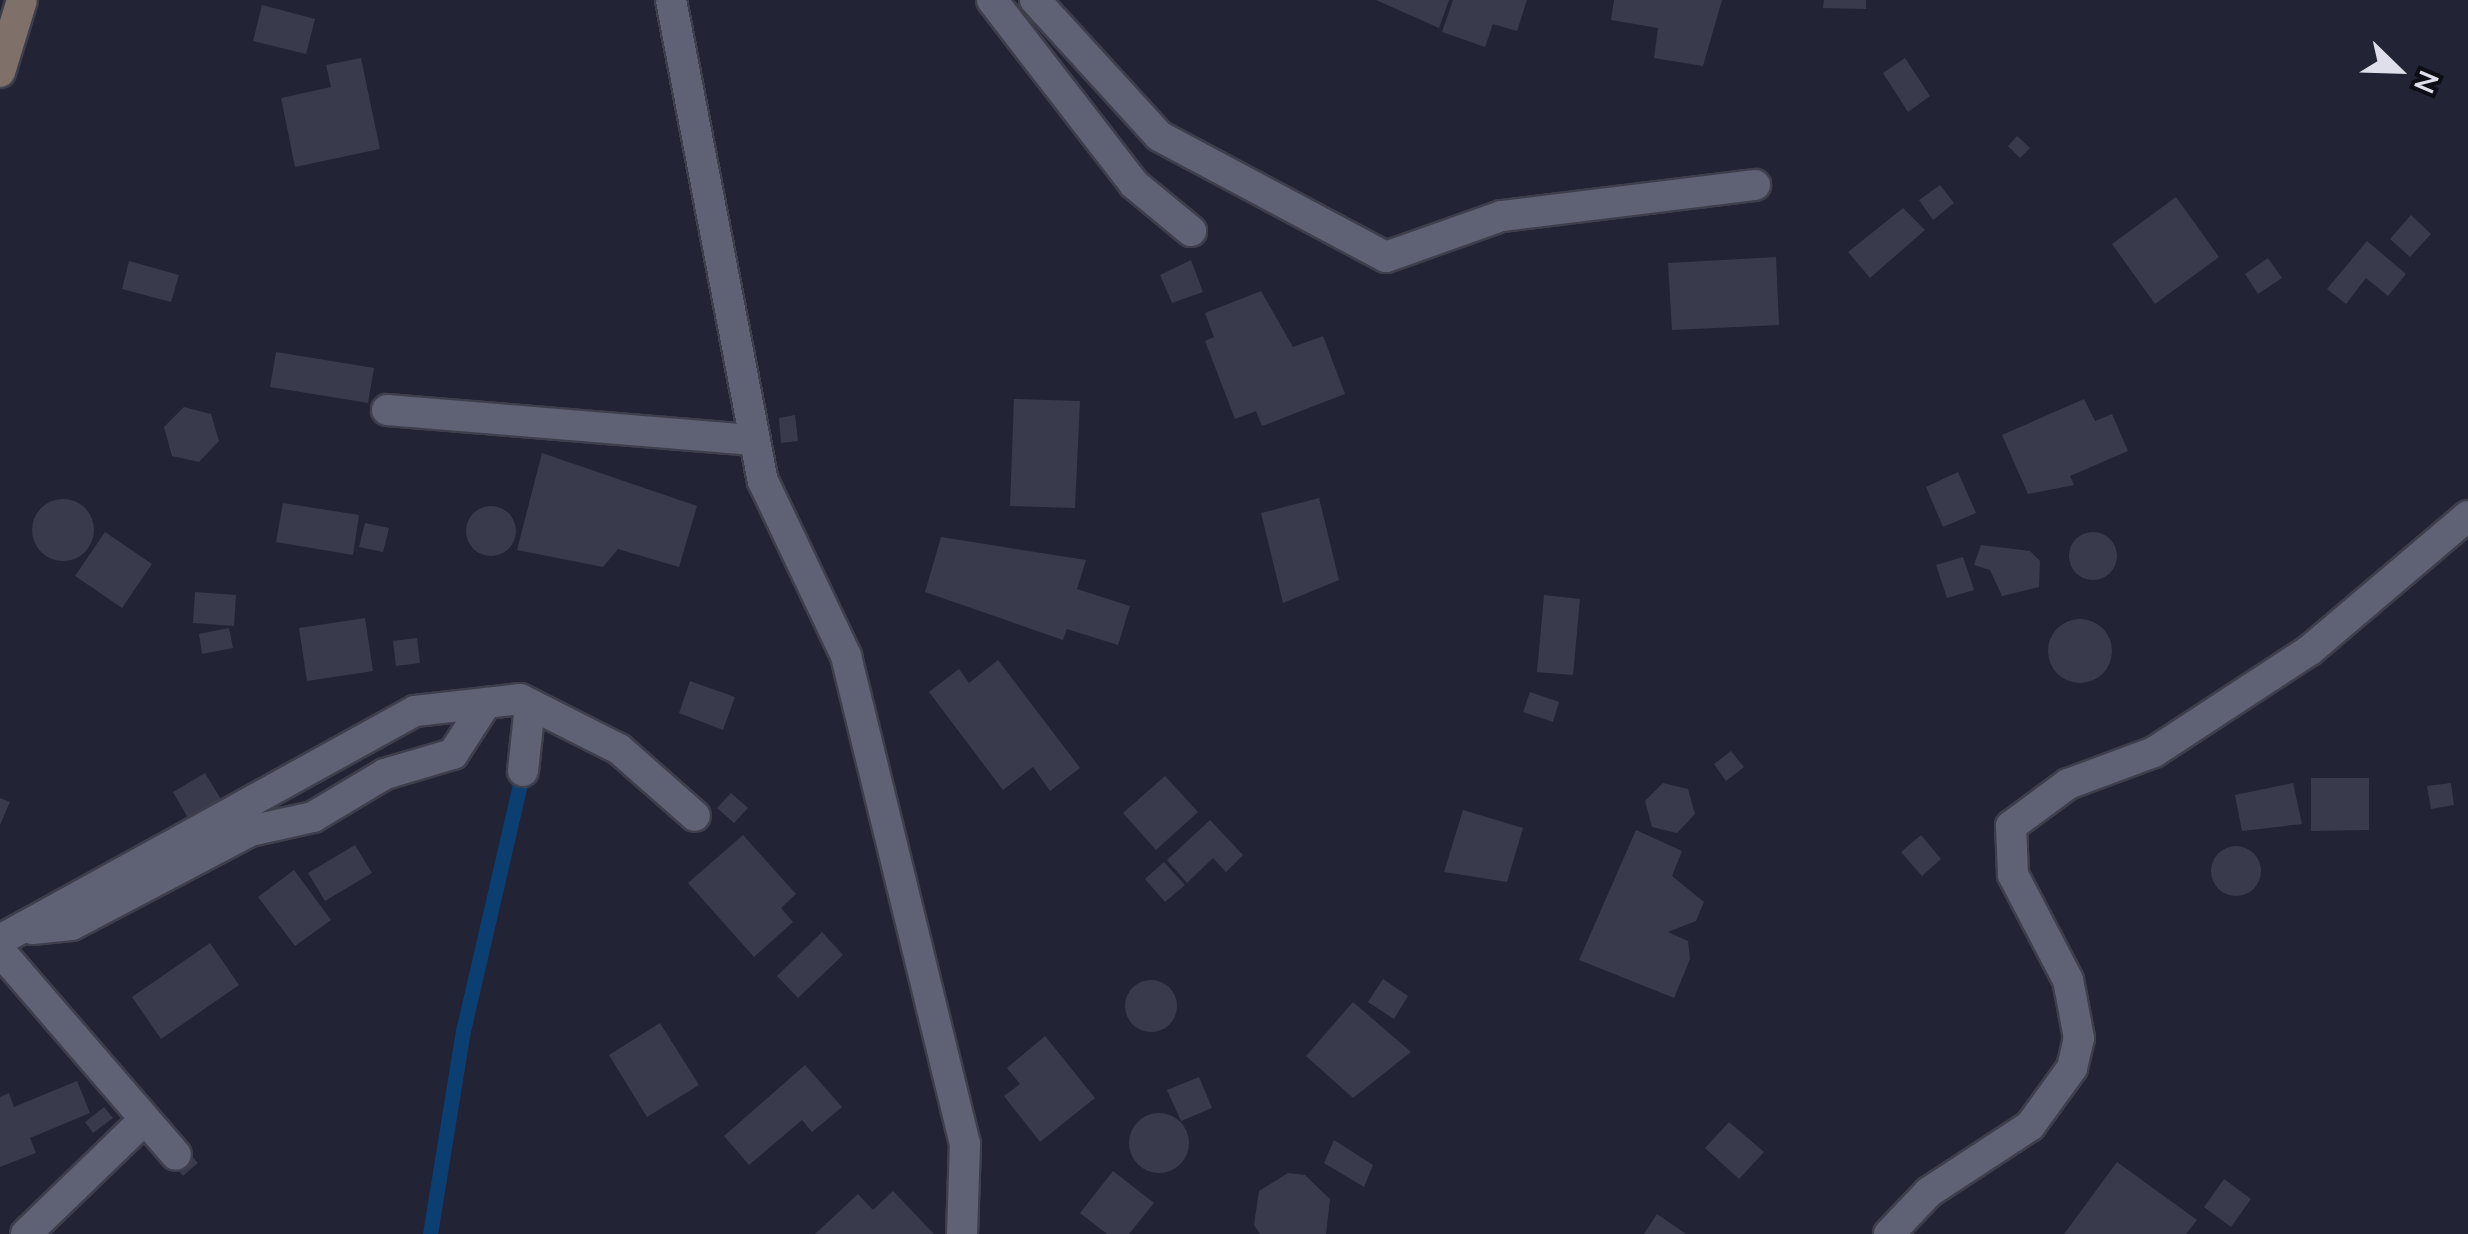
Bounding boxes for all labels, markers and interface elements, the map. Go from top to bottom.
north arrow [2348,20,2448,120]
text: N [2404,65,2447,99]

